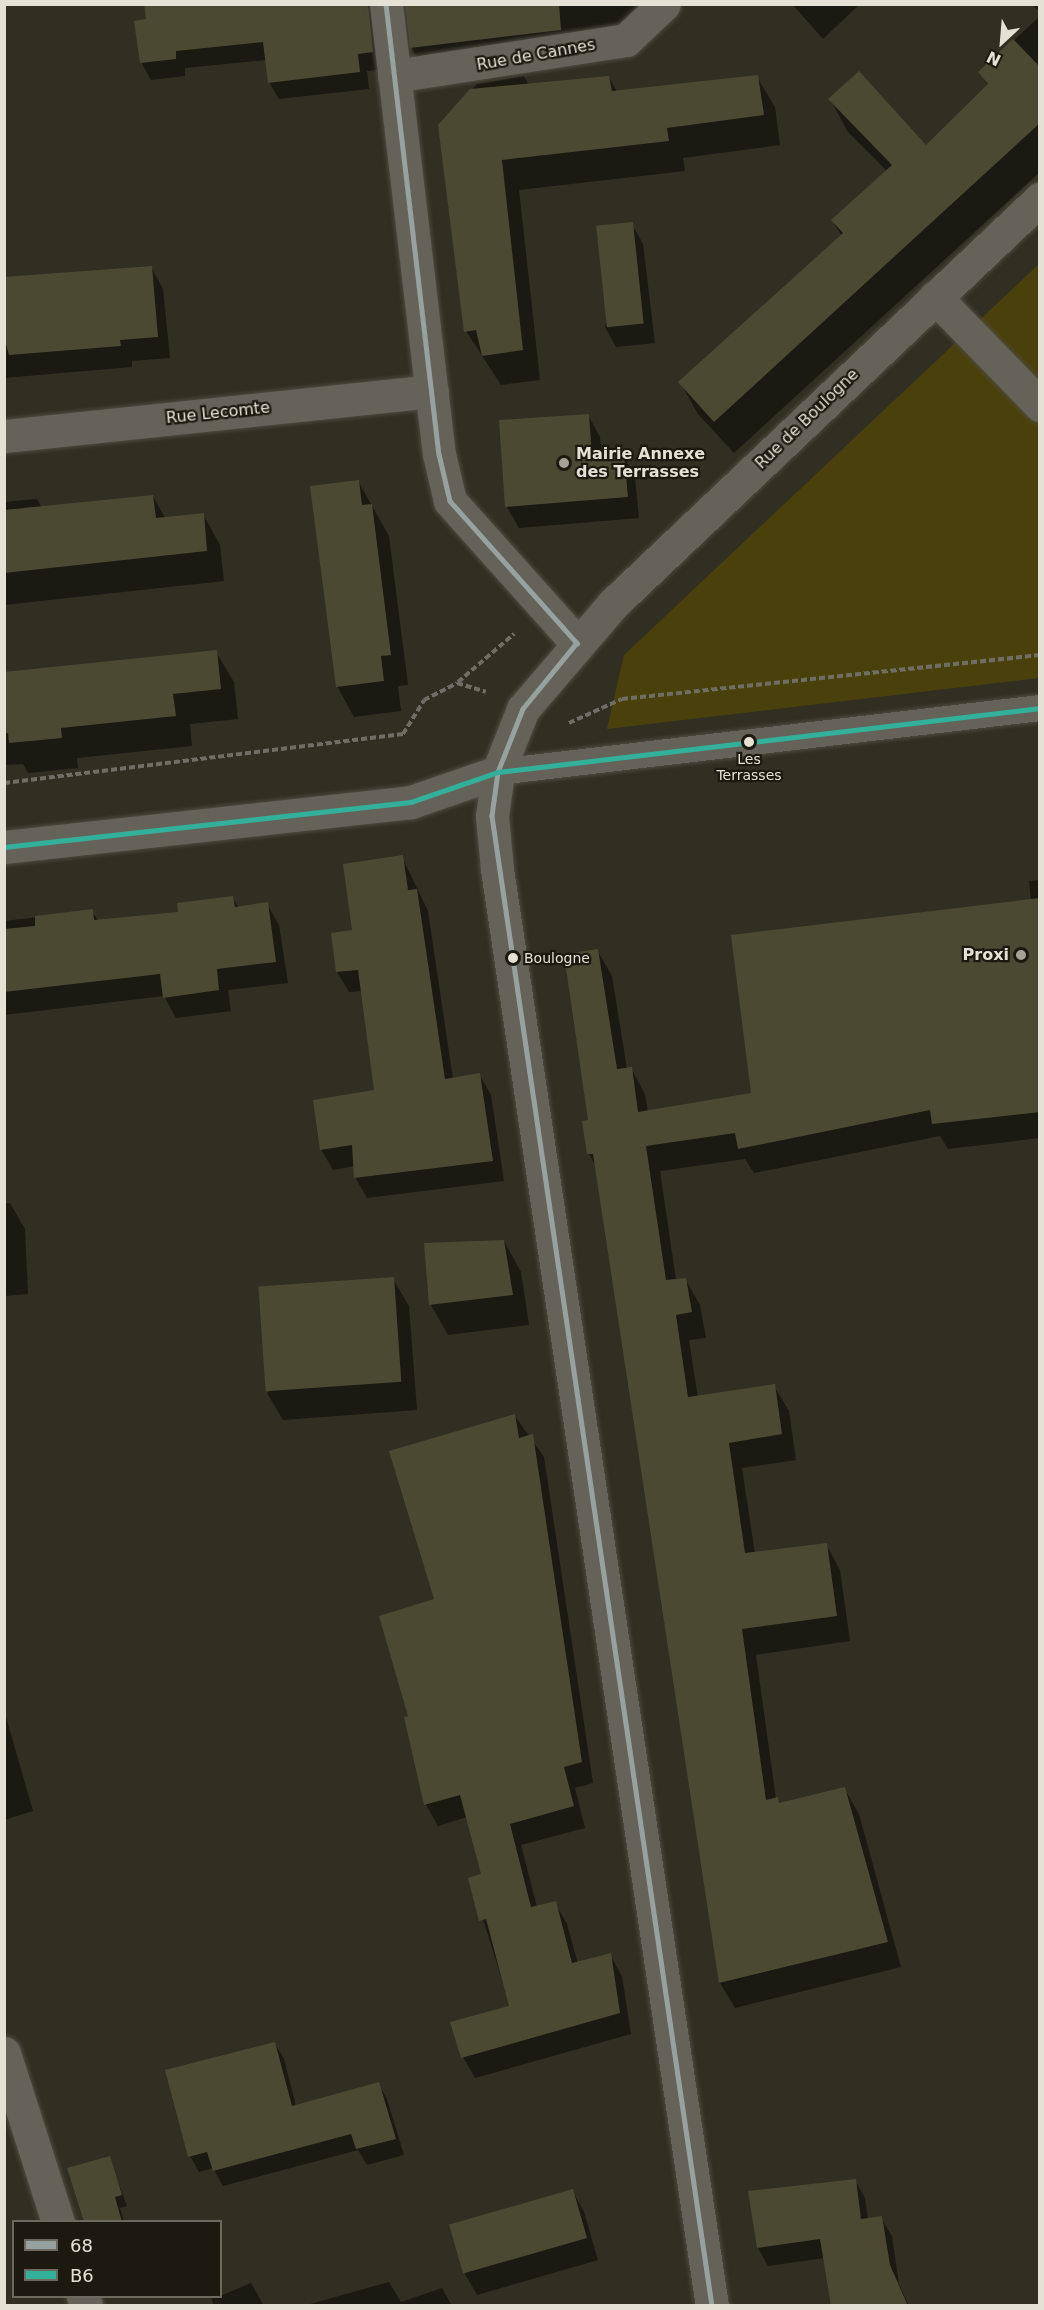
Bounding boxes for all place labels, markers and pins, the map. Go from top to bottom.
place label: Mairie Annexe des Terrasses [576,444,705,482]
marker: Mairie Annexe des Terrasses [557,456,571,470]
marker: Les Terrasses [743,736,755,748]
place label: Les Terrasses [716,751,782,784]
place label: Proxi [963,945,1009,965]
marker: Proxi [1014,948,1028,962]
place label: Boulogne [524,950,590,966]
marker: Boulogne [507,952,519,964]

